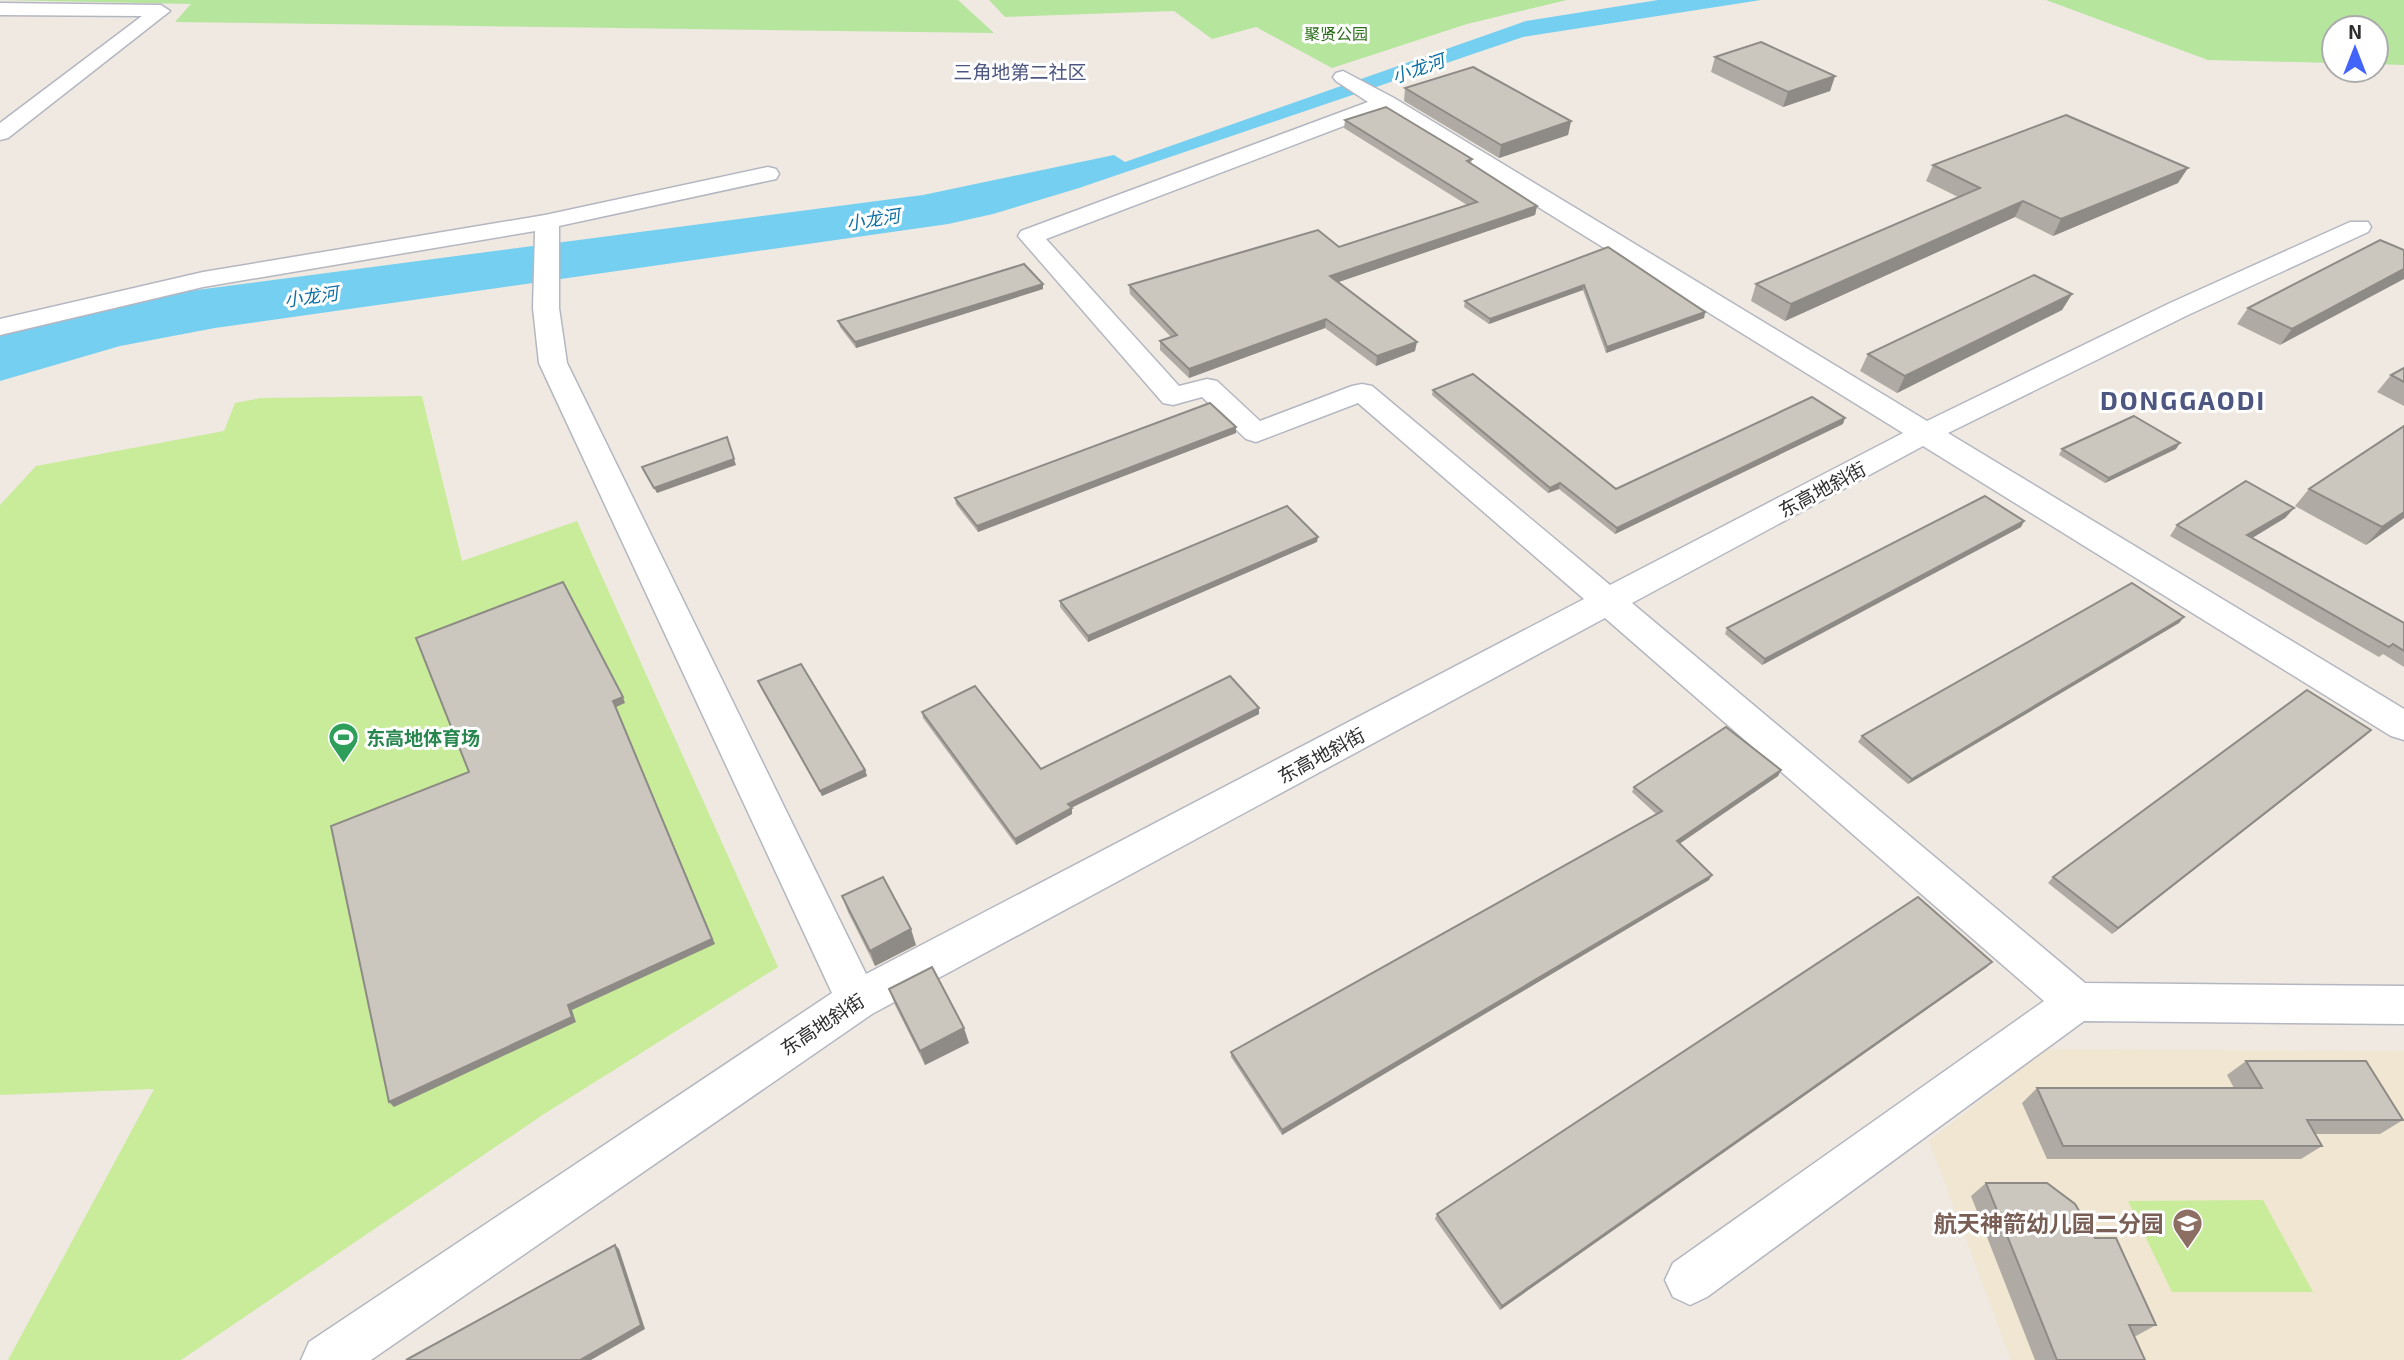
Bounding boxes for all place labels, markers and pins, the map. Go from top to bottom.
sports icon: 东高地体育场 [326,720,360,764]
place label: 东高地体育场 [366,726,480,749]
school or university icon: 航天神箭幼儿园二分园 [2170,1206,2204,1250]
place label: 航天神箭幼儿园二分园 [1934,1209,2164,1237]

